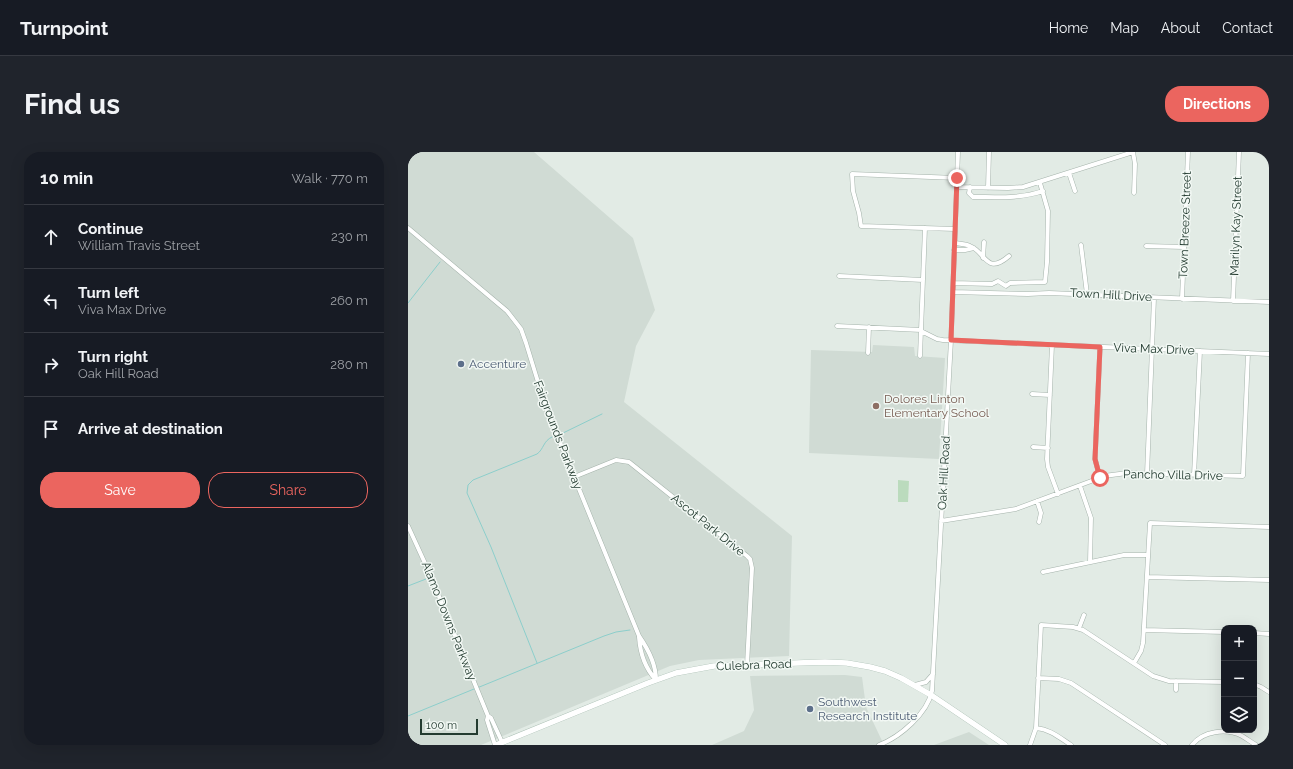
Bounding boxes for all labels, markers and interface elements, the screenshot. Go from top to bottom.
text: Turnpoint [20,17,108,39]
text: Home [1049,20,1088,36]
text: Map [1110,20,1139,36]
text: About [1161,20,1200,36]
text: Contact [1222,20,1273,36]
button: Directions [1165,86,1269,122]
text: Find us [24,88,120,121]
text: 10 min [40,168,93,188]
route end [948,169,966,187]
text: Walk · 770 m [291,171,368,186]
street label: Town Breeze Street [1176,171,1194,279]
street label: Marilyn Kay Street [1227,176,1245,276]
text: Continue [78,220,143,238]
icon: ahead [40,226,62,248]
text: 230 m [331,229,368,244]
text: William Travis Street [78,238,200,253]
text: Turn left [78,284,139,302]
street label: Town Hill Drive [1070,286,1152,304]
icon: left [40,290,62,312]
text: 260 m [330,293,368,308]
text: Viva Max Drive [78,302,166,317]
street label: Viva Max Drive [1113,341,1195,357]
text: Turn right [78,348,148,366]
icon: right [40,354,62,376]
text: 280 m [330,357,368,372]
place label: Accenture [469,357,526,371]
marker: Accenture [456,359,466,369]
text: Oak Hill Road [78,366,159,381]
street label: Fairgrounds Parkway [531,379,585,492]
place label: Dolores Linton Elementary School [884,392,990,420]
marker: Dolores Linton Elementary School [871,401,881,411]
icon: arrive [40,418,62,440]
text: Arrive at destination [78,420,223,438]
street label: Oak Hill Road [935,435,953,511]
street label: Pancho Villa Drive [1123,467,1223,483]
route start [1091,469,1109,487]
button: Save [40,472,200,508]
button: Share [208,472,368,508]
street label: Ascot Park Drive [668,491,748,559]
street label: Alamo Downs Parkway [419,559,480,683]
map controls [1221,625,1257,733]
button: + [1221,625,1257,661]
street label: Culebra Road [716,657,792,673]
button: − [1221,661,1257,697]
place label: Southwest Research Institute [818,695,917,723]
button: layers [1221,697,1257,733]
marker: Southwest Research Institute [805,704,815,714]
scale bar [420,717,478,736]
text: 100 m [426,719,457,732]

